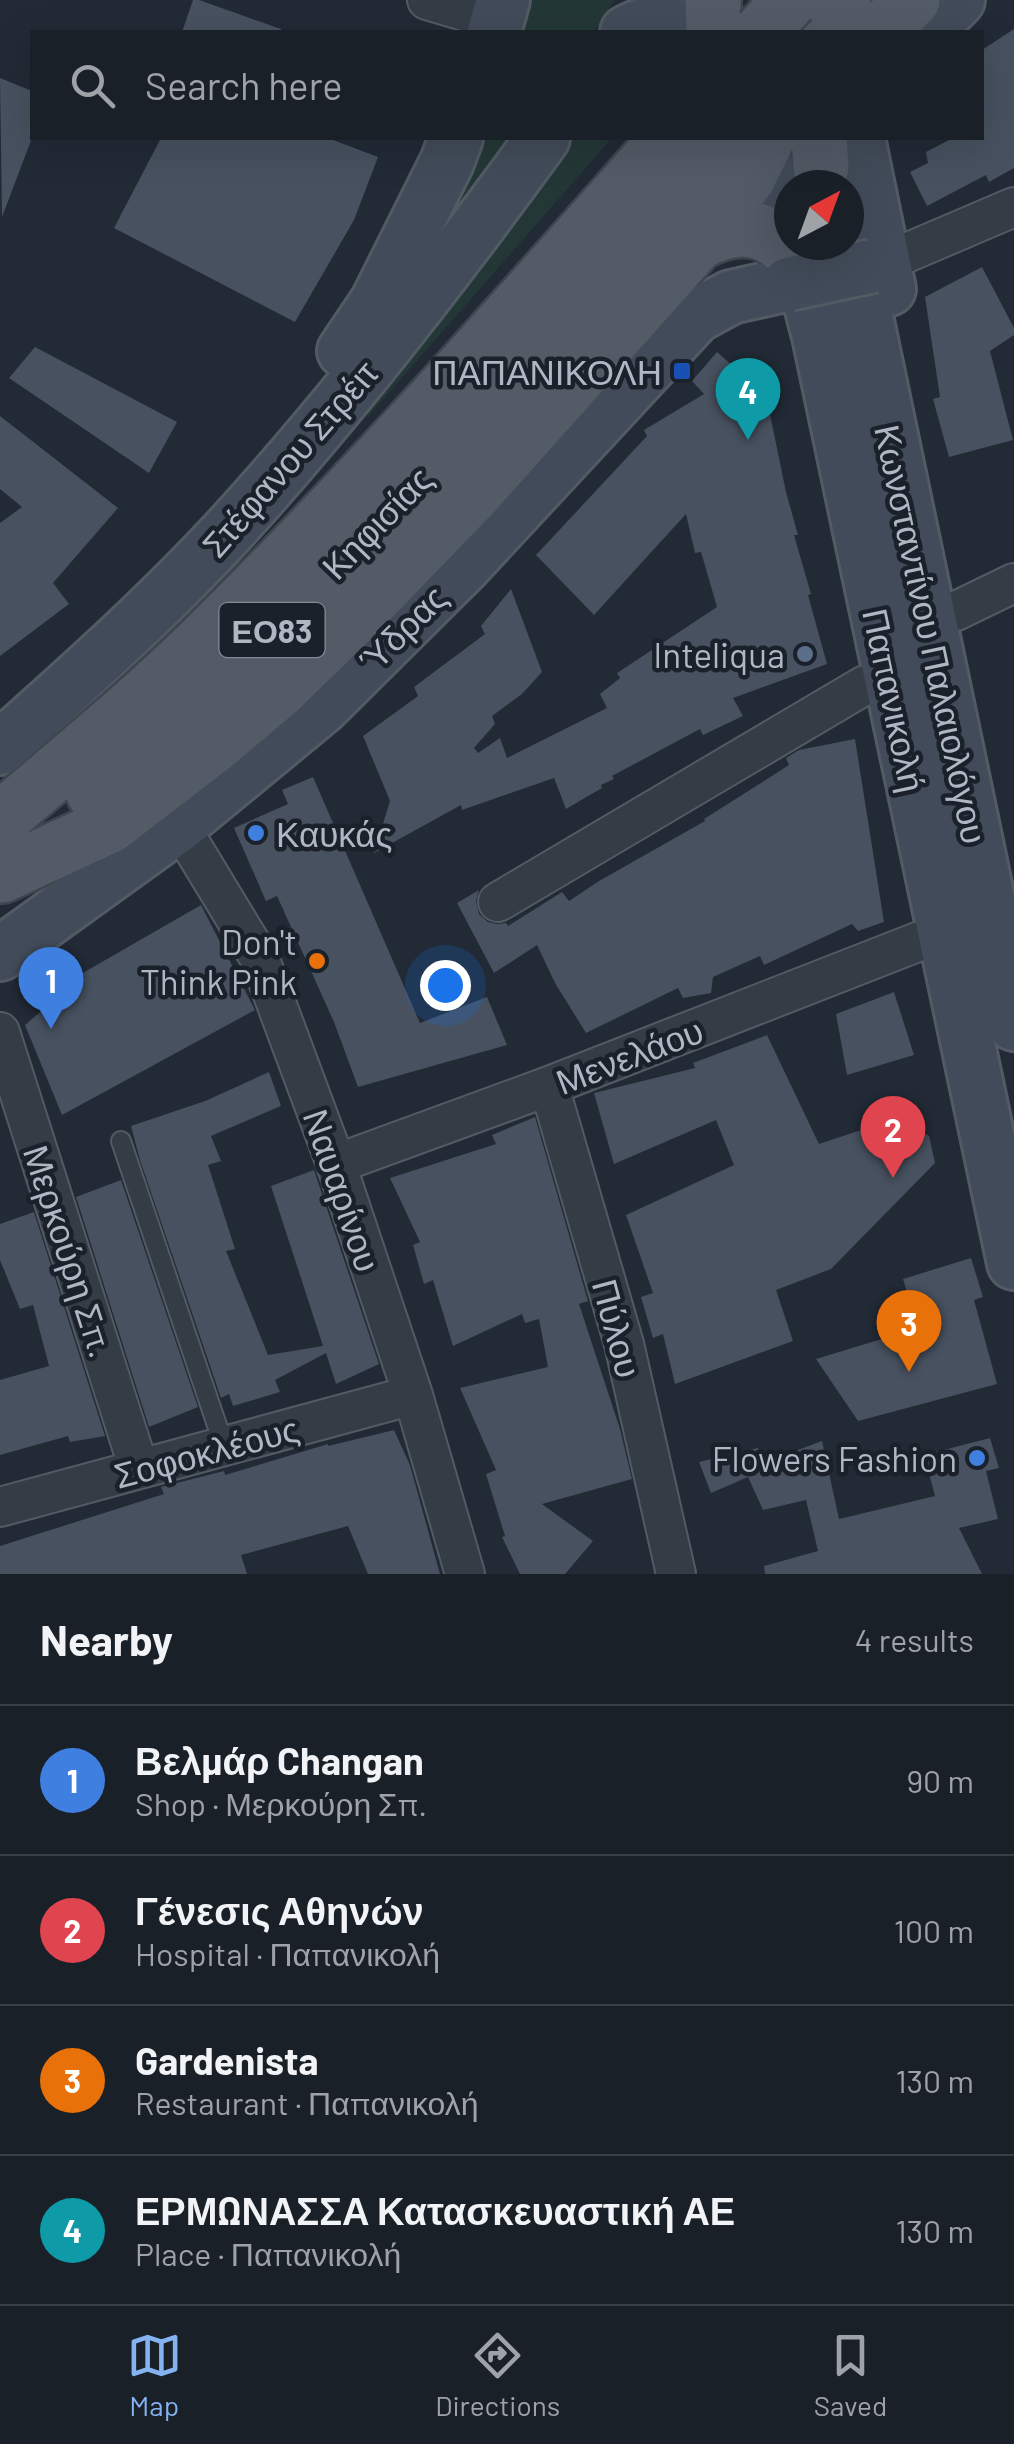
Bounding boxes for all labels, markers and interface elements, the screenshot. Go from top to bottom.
search box [30,30,984,140]
icon: search [65,58,120,113]
text: Search here [145,62,343,108]
north arrow [774,170,864,260]
place label: ΠΑΠΑΝΙΚΟΛΗ [432,350,662,392]
street label: Στέφανου Στρέιτ [192,351,386,565]
pin: 4 [716,358,780,440]
marker: ΠΑΠΑΝΙΚΟΛΗ [671,360,693,382]
street label: Κωνσταντίνου Παλαιολόγου [867,421,997,847]
street label: Κηφισίας [312,457,440,587]
street label: Ύδρας [350,576,454,680]
road number: ΕΟ83 [220,603,324,657]
street label: Παπανικολή [855,604,935,796]
place label: Inteliqua [653,633,785,675]
marker: Inteliqua [794,643,816,665]
place label: Καυκάς [276,812,392,854]
marker: Καυκάς [245,822,267,844]
place label: Don't Think Pink [140,920,297,1002]
pin: 1 [18,946,84,1029]
marker: Don't Think Pink [306,950,328,972]
your location [420,960,471,1011]
street label: Μενελάου [550,1008,708,1102]
pin: 2 [860,1096,926,1178]
street label: Ναυαρίνου [296,1103,390,1277]
street label: Μερκούρη Σπ. [16,1140,124,1362]
street label: Πύλου [585,1274,651,1382]
pin: 3 [876,1290,942,1372]
street label: Σοφοκλέους [109,1406,303,1496]
place label: Flowers Fashion [712,1437,957,1479]
marker: Flowers Fashion [966,1447,988,1469]
text: Nearby [40,1614,173,1664]
text: 4 results [855,1620,974,1658]
text: Βελμάρ Changan [135,1737,424,1783]
text: 1 [67,1761,78,1799]
text: 90 m [906,1761,974,1799]
text: Shop · Μερκούρη Σπ. [135,1784,427,1822]
text: Γένεσις Αθηνών [135,1887,424,1933]
text: 2 [64,1911,81,1949]
text: 100 m [894,1911,974,1949]
text: Hospital · Παπανικολή [135,1934,440,1972]
text: Gardenista [135,2037,319,2083]
text: 3 [64,2061,81,2099]
text: 130 m [895,2061,974,2099]
text: Restaurant · Παπανικολή [135,2083,479,2121]
text: ΕΡΜΩΝΑΣΣΑ Κατασκευαστική ΑΕ [135,2187,735,2233]
text: 4 [63,2211,82,2249]
text: 130 m [895,2211,974,2249]
text: Place · Παπανικολή [135,2234,401,2272]
tab: Map [127,2328,182,2422]
tab: Directions [435,2328,560,2422]
tab: Saved [814,2328,887,2422]

